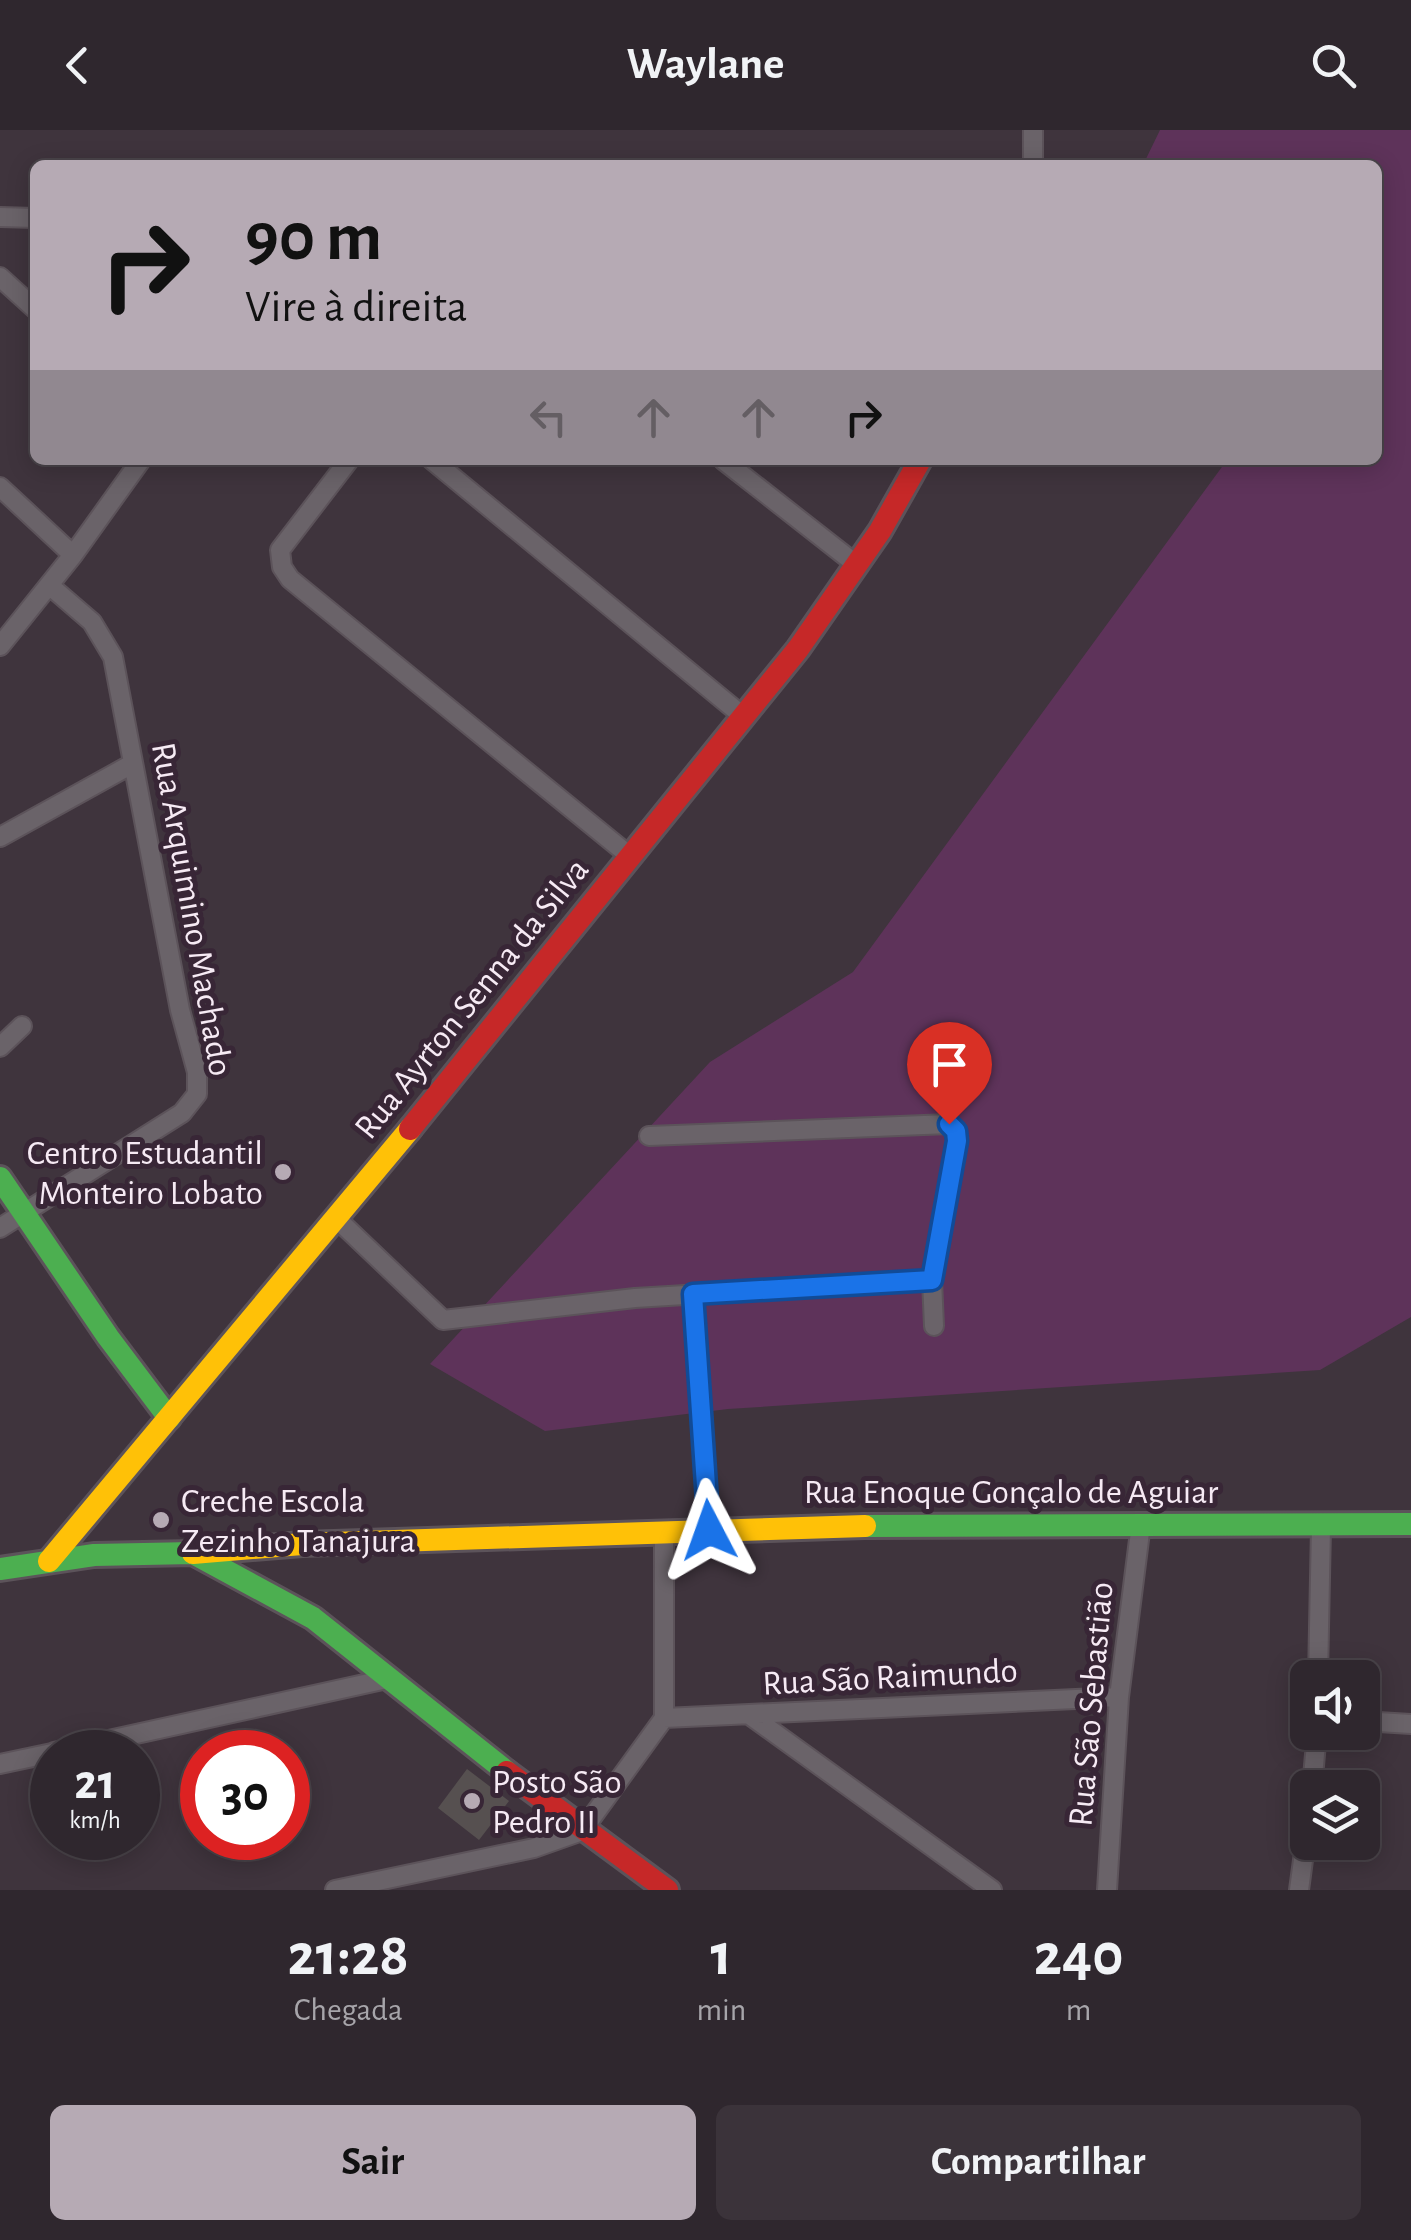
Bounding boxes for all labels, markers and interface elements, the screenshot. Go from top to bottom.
icon: back [50,38,105,93]
icon: search [1306,38,1361,93]
text: Waylane [627,42,784,87]
icon: right [80,200,210,330]
text: 90 m [245,203,382,273]
text: Vire à direita [245,285,468,330]
icon: left [521,390,576,445]
icon: ahead [626,390,681,445]
icon: ahead [731,390,786,445]
icon: right [836,390,891,445]
street label: Rua Arquimino Machado [145,740,238,1079]
street label: Rua Ayrton Senna da Silva [349,852,596,1146]
pin [907,1022,992,1125]
icon: arrive [922,1037,977,1092]
place label: Centro Estudantil Monteiro Lobato [27,1136,263,1211]
marker: Centro Estudantil Monteiro Lobato [272,1161,294,1183]
street label: Rua Enoque Gonçalo de Aguiar [804,1475,1219,1510]
position arrow [657,1478,761,1582]
place label: Creche Escola Zezinho Tanajura [181,1484,416,1559]
marker: Creche Escola Zezinho Tanajura [150,1509,172,1531]
street label: Rua São Sebastião [1063,1580,1120,1828]
street label: Rua São Raimundo [761,1653,1019,1702]
map controls [1290,1660,1380,1860]
button: sound [1290,1660,1380,1750]
speed limit sign: 30 [180,1730,310,1860]
text: 21 [74,1758,116,1808]
place label: Posto São Pedro II [492,1765,622,1840]
button: layers [1290,1770,1380,1860]
marker: Posto São Pedro II [461,1790,483,1812]
text: km/h [69,1808,121,1833]
text: 21:28 [287,1926,409,1986]
text: 1 [711,1926,732,1986]
text: 240 [1034,1926,1123,1986]
text: Chegada [294,1994,403,2026]
text: min [696,1994,746,2026]
text: m [1066,1994,1091,2026]
button: Sair [50,2105,696,2220]
button: Compartilhar [716,2105,1361,2220]

